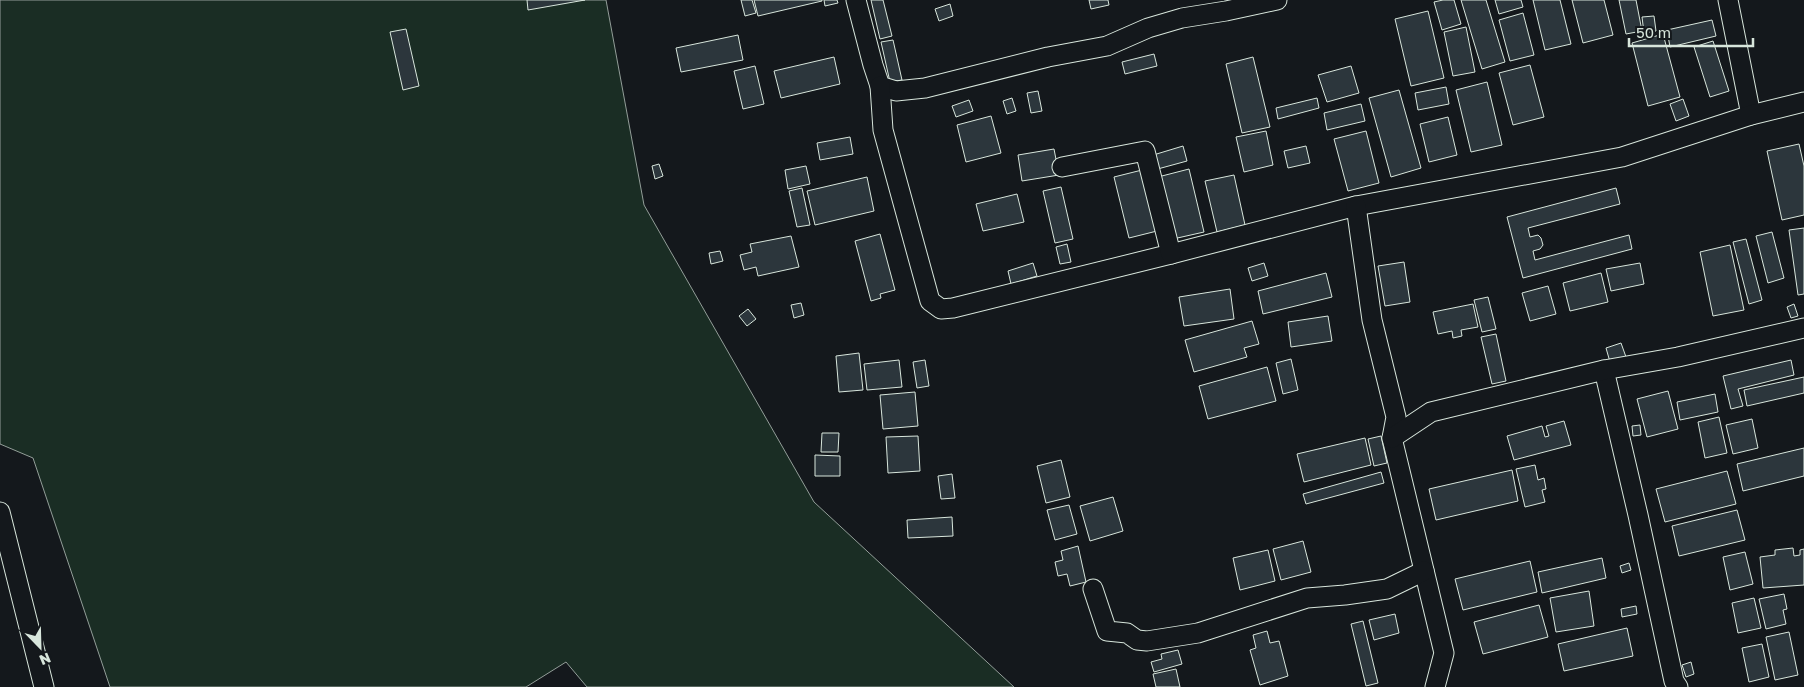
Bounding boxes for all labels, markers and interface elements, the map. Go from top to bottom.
scale bar [1629,15,1753,47]
text: 50 m [1636,23,1671,41]
north arrow [15,622,65,672]
text: N [37,650,53,669]

